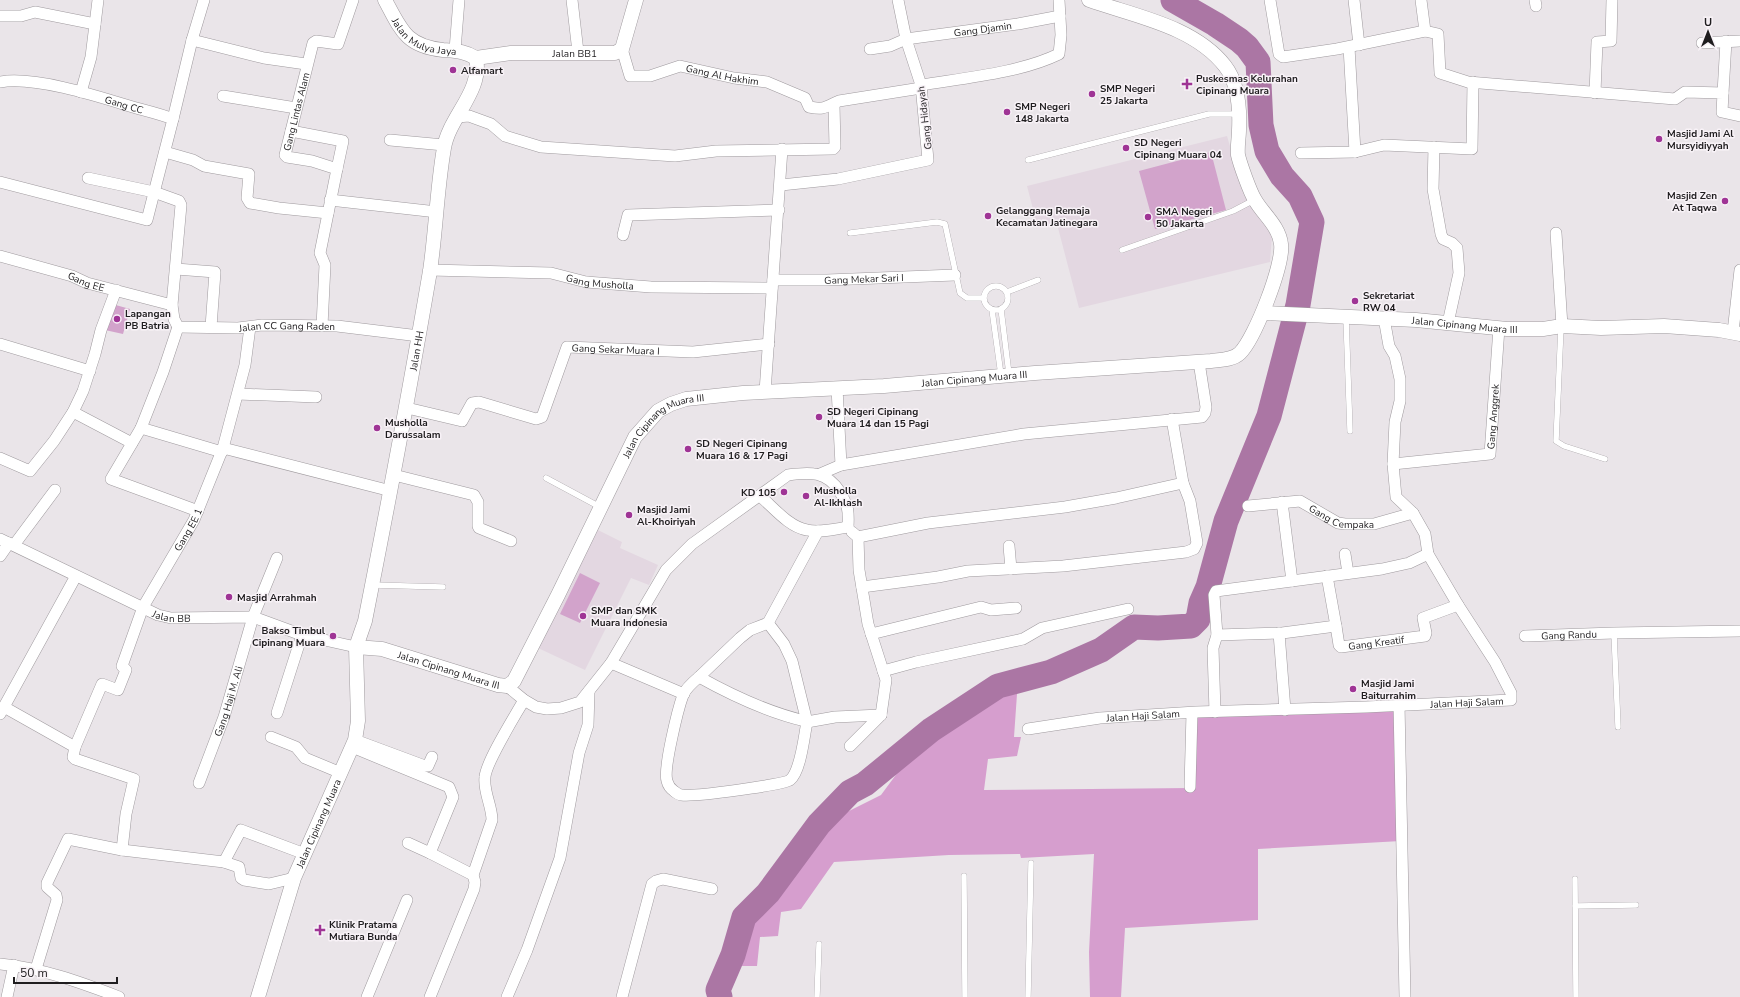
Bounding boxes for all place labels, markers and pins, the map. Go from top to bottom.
place label: Alfamart [461,64,503,78]
marker: Alfamart [448,65,458,75]
place label: Puskesmas Kelurahan Cipinang Muara [1196,72,1298,98]
marker: Puskesmas Kelurahan Cipinang Muara [1181,78,1193,90]
place label: SMP Negeri 25 Jakarta [1100,82,1155,108]
marker: SMP Negeri 25 Jakarta [1087,89,1097,99]
place label: SMP Negeri 148 Jakarta [1015,100,1070,126]
marker: SMP Negeri 148 Jakarta [1002,107,1012,117]
place label: Masjid Jami Al Mursyidiyyah [1667,127,1734,153]
marker: Masjid Jami Al Mursyidiyyah [1654,134,1664,144]
place label: SD Negeri Cipinang Muara 04 [1134,136,1222,162]
marker: SD Negeri Cipinang Muara 04 [1121,143,1131,153]
place label: Masjid Zen At Taqwa [1667,189,1717,215]
marker: Masjid Zen At Taqwa [1720,196,1730,206]
place label: Gelanggang Remaja Kecamatan Jatinegara [996,204,1098,230]
place label: SMA Negeri 50 Jakarta [1156,205,1212,231]
marker: Gelanggang Remaja Kecamatan Jatinegara [983,211,993,221]
marker: SMA Negeri 50 Jakarta [1143,212,1153,222]
place label: Sekretariat RW 04 [1363,289,1415,315]
marker: Sekretariat RW 04 [1350,296,1360,306]
place label: Lapangan PB Batria [125,307,171,333]
marker: Lapangan PB Batria [112,314,122,324]
place label: SD Negeri Cipinang Muara 14 dan 15 Pagi [827,405,929,431]
marker: SD Negeri Cipinang Muara 14 dan 15 Pagi [814,412,824,422]
place label: Musholla Darussalam [385,416,441,442]
marker: Musholla Darussalam [372,423,382,433]
place label: SD Negeri Cipinang Muara 16 & 17 Pagi [696,437,788,463]
marker: SD Negeri Cipinang Muara 16 & 17 Pagi [683,444,693,454]
place label: Musholla Al-Ikhlash [814,484,862,510]
place label: KD 105 [741,486,776,500]
marker: KD 105 [779,487,789,497]
marker: Musholla Al-Ikhlash [801,491,811,501]
place label: Masjid Jami Al-Khoiriyah [637,503,696,529]
marker: Masjid Jami Al-Khoiriyah [624,510,634,520]
place label: Masjid Arrahmah [237,591,317,605]
marker: Masjid Arrahmah [224,592,234,602]
place label: SMP dan SMK Muara Indonesia [591,604,668,630]
marker: SMP dan SMK Muara Indonesia [578,611,588,621]
place label: Bakso Timbul Cipinang Muara [252,624,326,650]
marker: Bakso Timbul Cipinang Muara [328,631,338,641]
place label: Masjid Jami Baiturrahim [1361,677,1416,703]
marker: Masjid Jami Baiturrahim [1348,684,1358,694]
place label: Klinik Pratama Mutiara Bunda [329,918,397,944]
marker: Klinik Pratama Mutiara Bunda [314,924,326,936]

